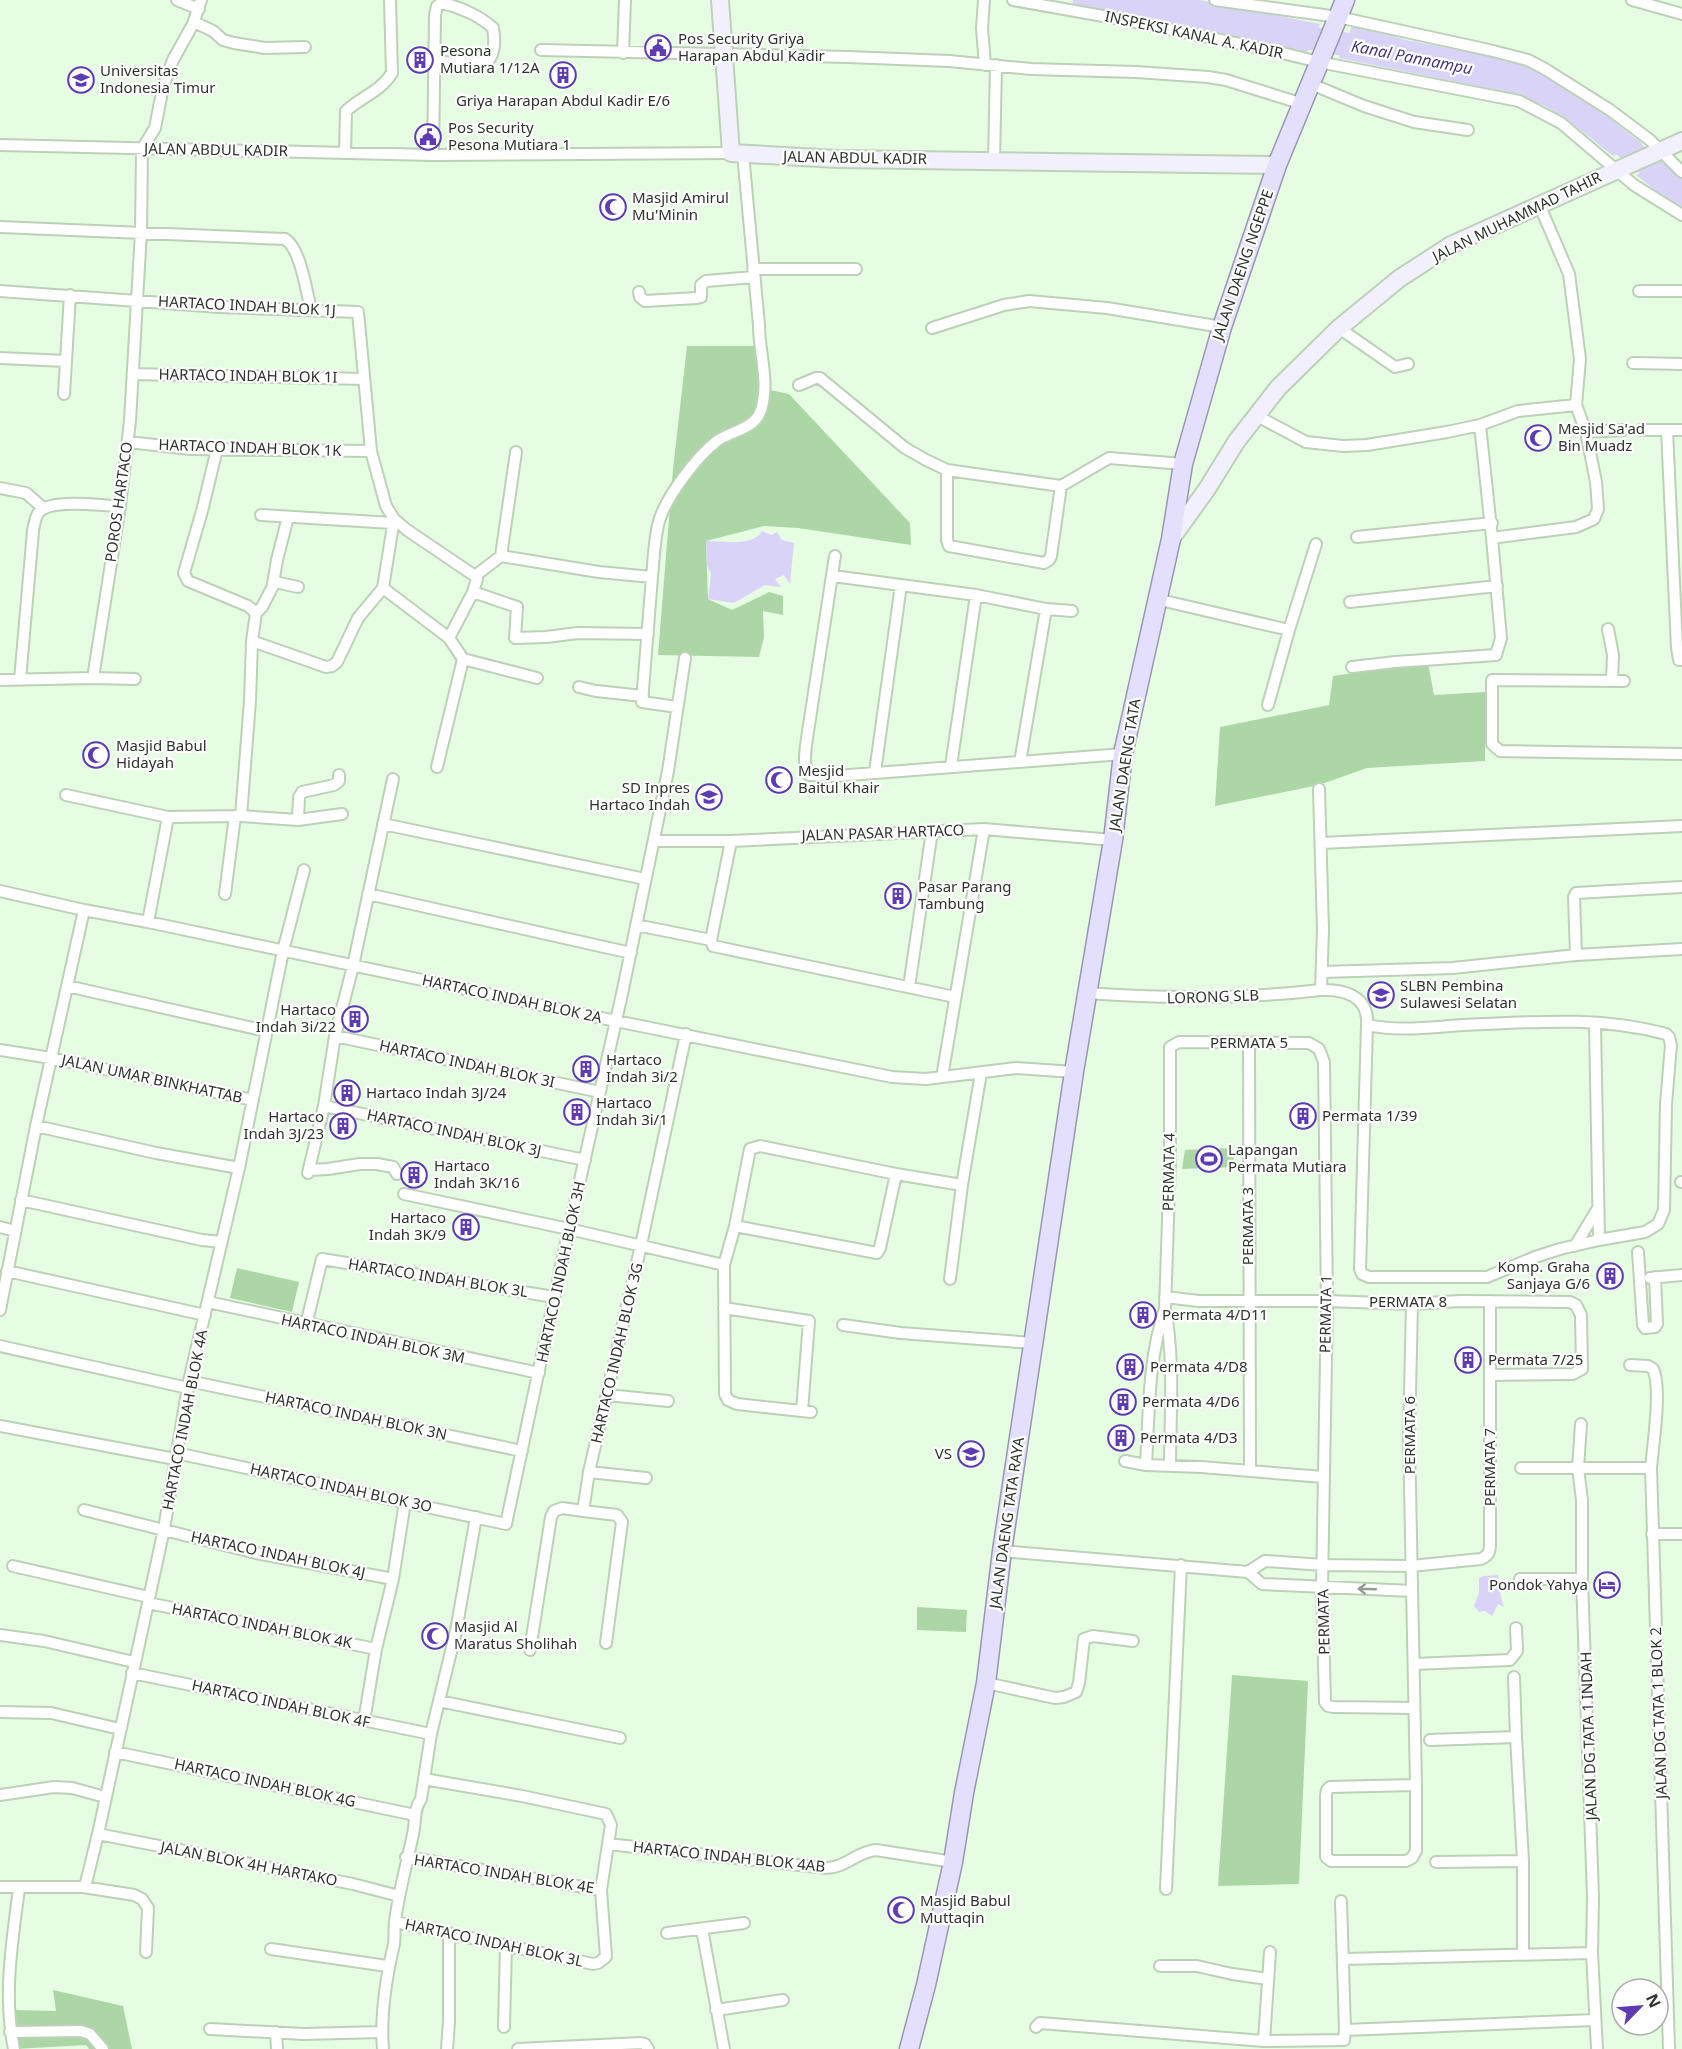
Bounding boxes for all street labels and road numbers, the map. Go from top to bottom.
street label: INSPEKSI KANAL A. KADIR [1103,5,1286,63]
street label: JALAN ABDUL KADIR [142,138,289,160]
street label: JALAN ABDUL KADIR [781,146,928,168]
street label: JALAN MUHAMMAD TAHIR [1427,166,1605,267]
street label: JALAN DAENG NGEPPE [1206,187,1277,345]
street label: HARTACO INDAH BLOK 1J [158,290,336,320]
street label: HARTACO INDAH BLOK 1I [158,363,338,387]
street label: HARTACO INDAH BLOK 1K [158,434,343,460]
street label: POROS HARTACO [100,440,136,563]
street label: JALAN DAENG TATA [1103,697,1144,835]
street label: JALAN PASAR HARTACO [799,819,965,845]
street label: HARTACO INDAH BLOK 2A [420,969,604,1027]
street label: LORONG SLB [1166,984,1259,1008]
street label: PERMATA 5 [1210,1032,1288,1052]
street label: HARTACO INDAH BLOK 3I [378,1035,557,1091]
street label: JALAN UMAR BINKHATTAB [58,1049,244,1107]
street label: HARTACO INDAH BLOK 3J [365,1104,543,1160]
street label: PERMATA 4 [1157,1132,1179,1211]
street label: HARTACO INDAH BLOK 3H [531,1179,589,1364]
street label: PERMATA 3 [1237,1187,1257,1265]
street label: HARTACO INDAH BLOK 3L [347,1253,530,1301]
street label: HARTACO INDAH BLOK 3G [585,1260,647,1445]
street label: PERMATA 1 [1314,1275,1336,1353]
street label: PERMATA 8 [1369,1291,1447,1311]
street label: HARTACO INDAH BLOK 3M [279,1309,467,1367]
street label: HARTACO INDAH BLOK 4A [157,1327,211,1512]
street label: HARTACO INDAH BLOK 3N [263,1386,449,1444]
street label: PERMATA 6 [1399,1396,1419,1474]
street label: PERMATA 7 [1479,1428,1499,1506]
street label: JALAN DAENG TATA RAYA [984,1435,1028,1612]
street label: HARTACO INDAH BLOK 3O [248,1458,434,1516]
street label: HARTACO INDAH BLOK 4J [189,1526,367,1582]
street label: PERMATA [1312,1589,1334,1655]
street label: HARTACO INDAH BLOK 4K [170,1598,355,1652]
street label: JALAN DG TATA 1 BLOK 2 [1645,1627,1671,1801]
street label: JALAN DG TATA 1 INDAH [1575,1651,1601,1823]
street label: HARTACO INDAH BLOK 4F [190,1674,372,1732]
street label: HARTACO INDAH BLOK 4G [173,1753,358,1811]
street label: JALAN BLOK 4H HARTAKO [157,1836,339,1890]
street label: HARTACO INDAH BLOK 4AB [632,1836,826,1876]
street label: HARTACO INDAH BLOK 4E [413,1849,596,1897]
street label: HARTACO INDAH BLOK 3L [403,1913,585,1971]

